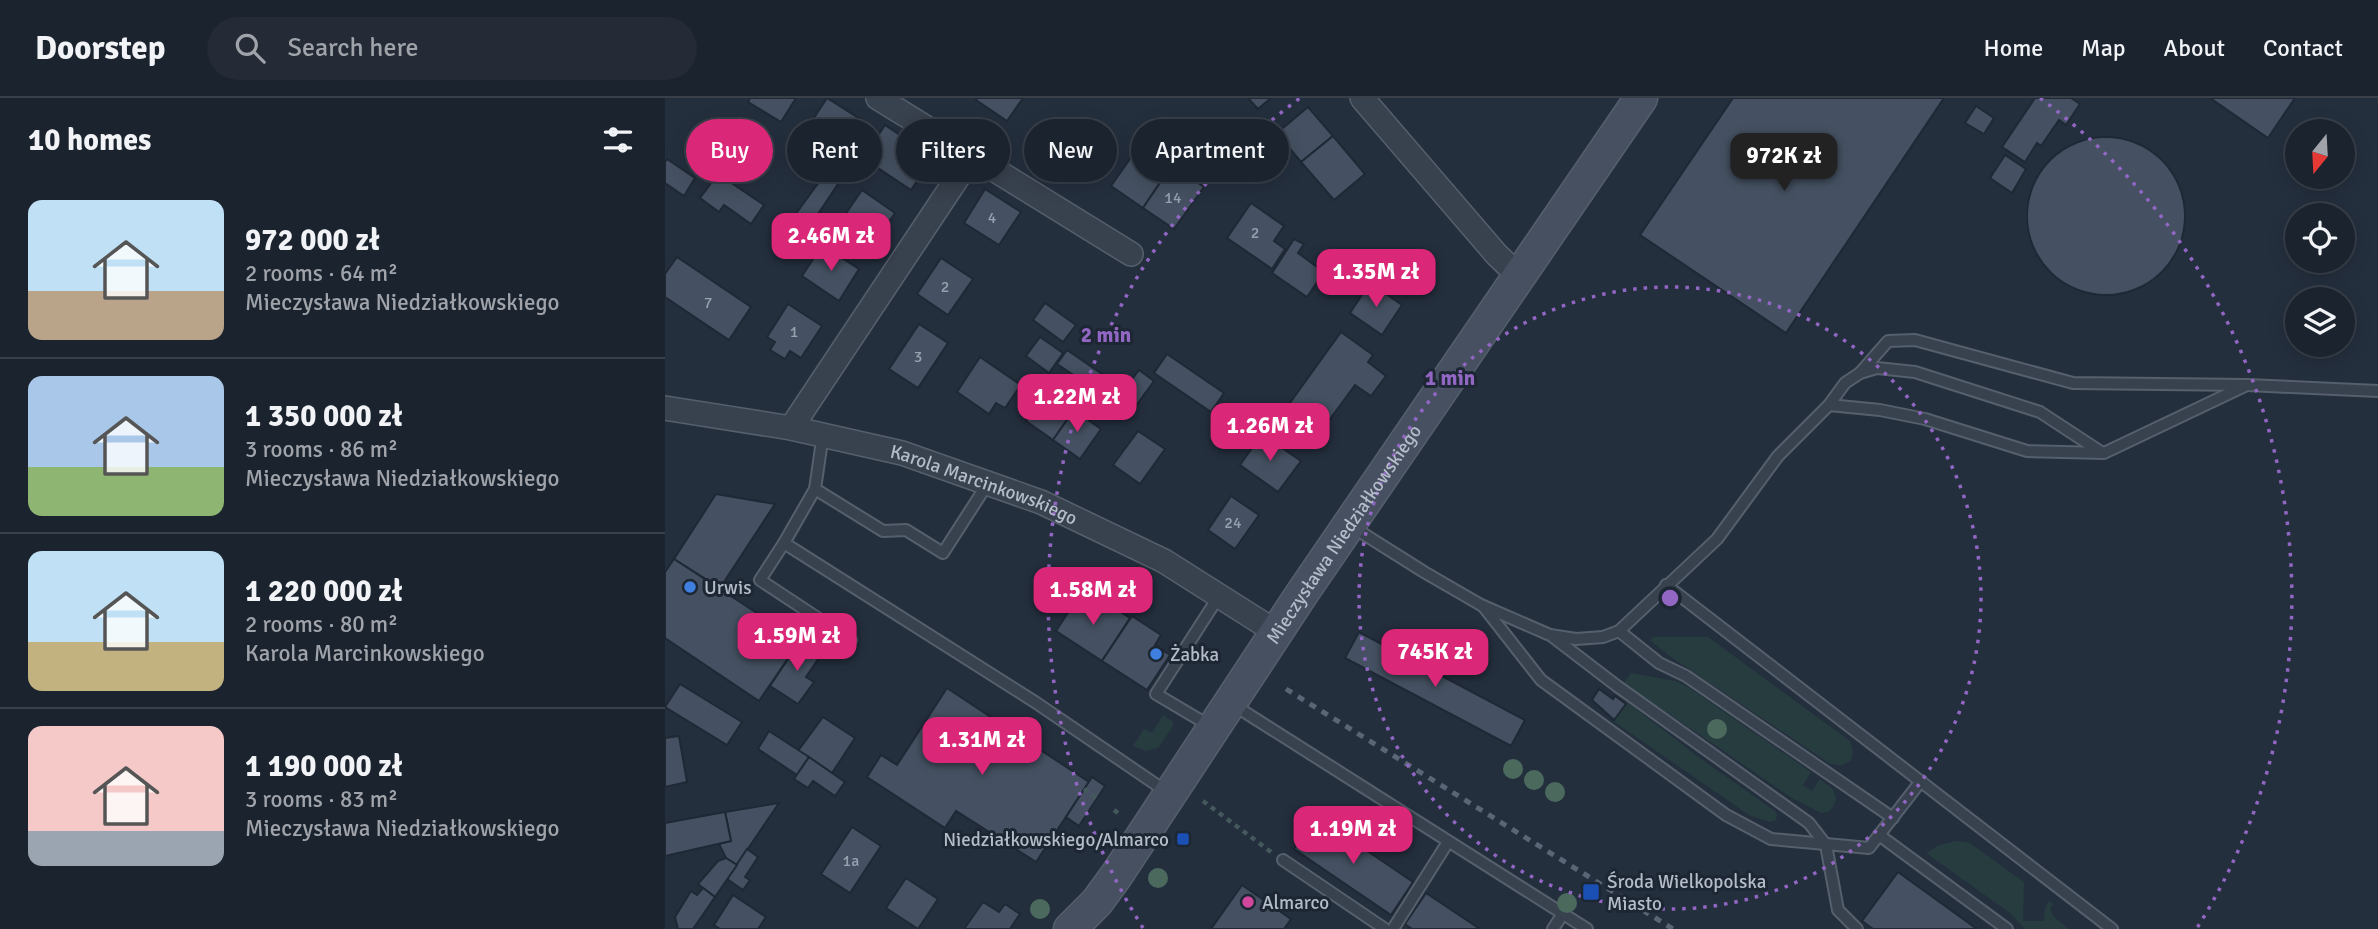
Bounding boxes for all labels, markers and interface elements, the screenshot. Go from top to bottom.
search box [207,17,697,80]
text: Doorstep [35,28,165,69]
icon: search [231,29,269,67]
text: Search here [287,32,419,64]
text: Home [1983,33,2043,63]
text: Map [2081,33,2126,63]
text: About [2164,33,2225,63]
text: Contact [2263,33,2343,63]
chip: Buy [686,119,773,182]
chip: Rent [787,119,882,182]
chip: Filters [896,119,1010,182]
chip: New [1024,119,1117,182]
chip: Apartment [1131,119,1289,182]
north arrow [2285,119,2355,189]
map controls [2285,119,2355,357]
icon: filters [599,121,637,159]
text: 10 homes [28,122,151,159]
pin: 972K zł [1719,134,1849,193]
text: 972K zł [1746,141,1822,170]
house number: 14 [1164,188,1182,208]
button: locate [2285,203,2355,273]
house number: 4 [988,208,997,228]
pin: 2.46M zł [759,214,903,273]
text: 2.46M zł [788,221,874,250]
text: 972 000 zł [245,222,380,259]
house number: 2 [1251,223,1259,243]
icon: home [84,228,168,312]
pin: 1.35M zł [1304,250,1448,309]
text: 1.35M zł [1333,257,1419,286]
text: 2 rooms · 64 m² [245,259,398,288]
house number: 2 [941,277,949,297]
button: layers [2285,287,2355,357]
text: Mieczysława Niedziałkowskiego [245,288,560,317]
house number: 7 [704,293,712,313]
house number: 1 [790,322,798,342]
text: 2 min [1081,322,1131,348]
house number: 3 [914,347,922,367]
text: 1 min [1425,365,1475,391]
pin: 1.22M zł [1005,374,1149,434]
text: 1.22M zł [1034,382,1120,411]
text: 1 350 000 zł [245,398,403,435]
icon: home [84,404,168,488]
pin: 1.26M zł [1198,404,1342,463]
text: 1.26M zł [1227,411,1313,440]
street label: Mieczysława Niedziałkowskiego [1261,420,1427,649]
text: 3 rooms · 86 m² [245,435,398,464]
street label: Karola Marcinkowskiego [888,440,1081,531]
text: Mieczysława Niedziałkowskiego [245,464,560,493]
house number: 24 [1224,513,1242,533]
pin: 1.58M zł [1021,568,1165,627]
text: 1 220 000 zł [245,573,403,610]
text: 1.58M zł [1050,575,1136,604]
place label: Urwis [704,576,752,600]
icon: home [84,579,168,663]
marker: Urwis [682,579,698,595]
centre of rings [1658,586,1682,610]
text: 2 rooms · 80 m² [245,610,398,639]
pin: 1.59M zł [725,614,869,673]
text: 1.59M zł [754,621,840,650]
pin: 745K zł [1370,630,1500,689]
text: 745K zł [1397,637,1473,666]
text: Karola Marcinkowskiego [245,639,485,668]
place label: Żabka [1170,643,1219,667]
marker: Żabka [1148,646,1164,662]
pin: 1.31M zł [910,718,1054,777]
text: 1.31M zł [939,725,1025,754]
text: 1 190 000 zł [245,748,403,785]
icon: home [84,754,168,838]
text: 3 rooms · 83 m² [245,785,398,814]
pin: 1.19M zł [1281,806,1425,866]
text: Mieczysława Niedziałkowskiego [245,814,560,843]
text: 1.19M zł [1310,814,1396,843]
place label: Niedziałkowskiego/Almarco [943,828,1169,852]
marker: Niedziałkowskiego/Almarco [1175,831,1191,847]
house number: 1a [843,851,859,871]
place label: Środa Wielkopolska Miasto [1607,870,1766,916]
marker: Środa Wielkopolska Miasto [1581,882,1601,902]
place label: Almarco [1262,891,1329,915]
marker: Almarco [1240,894,1256,910]

